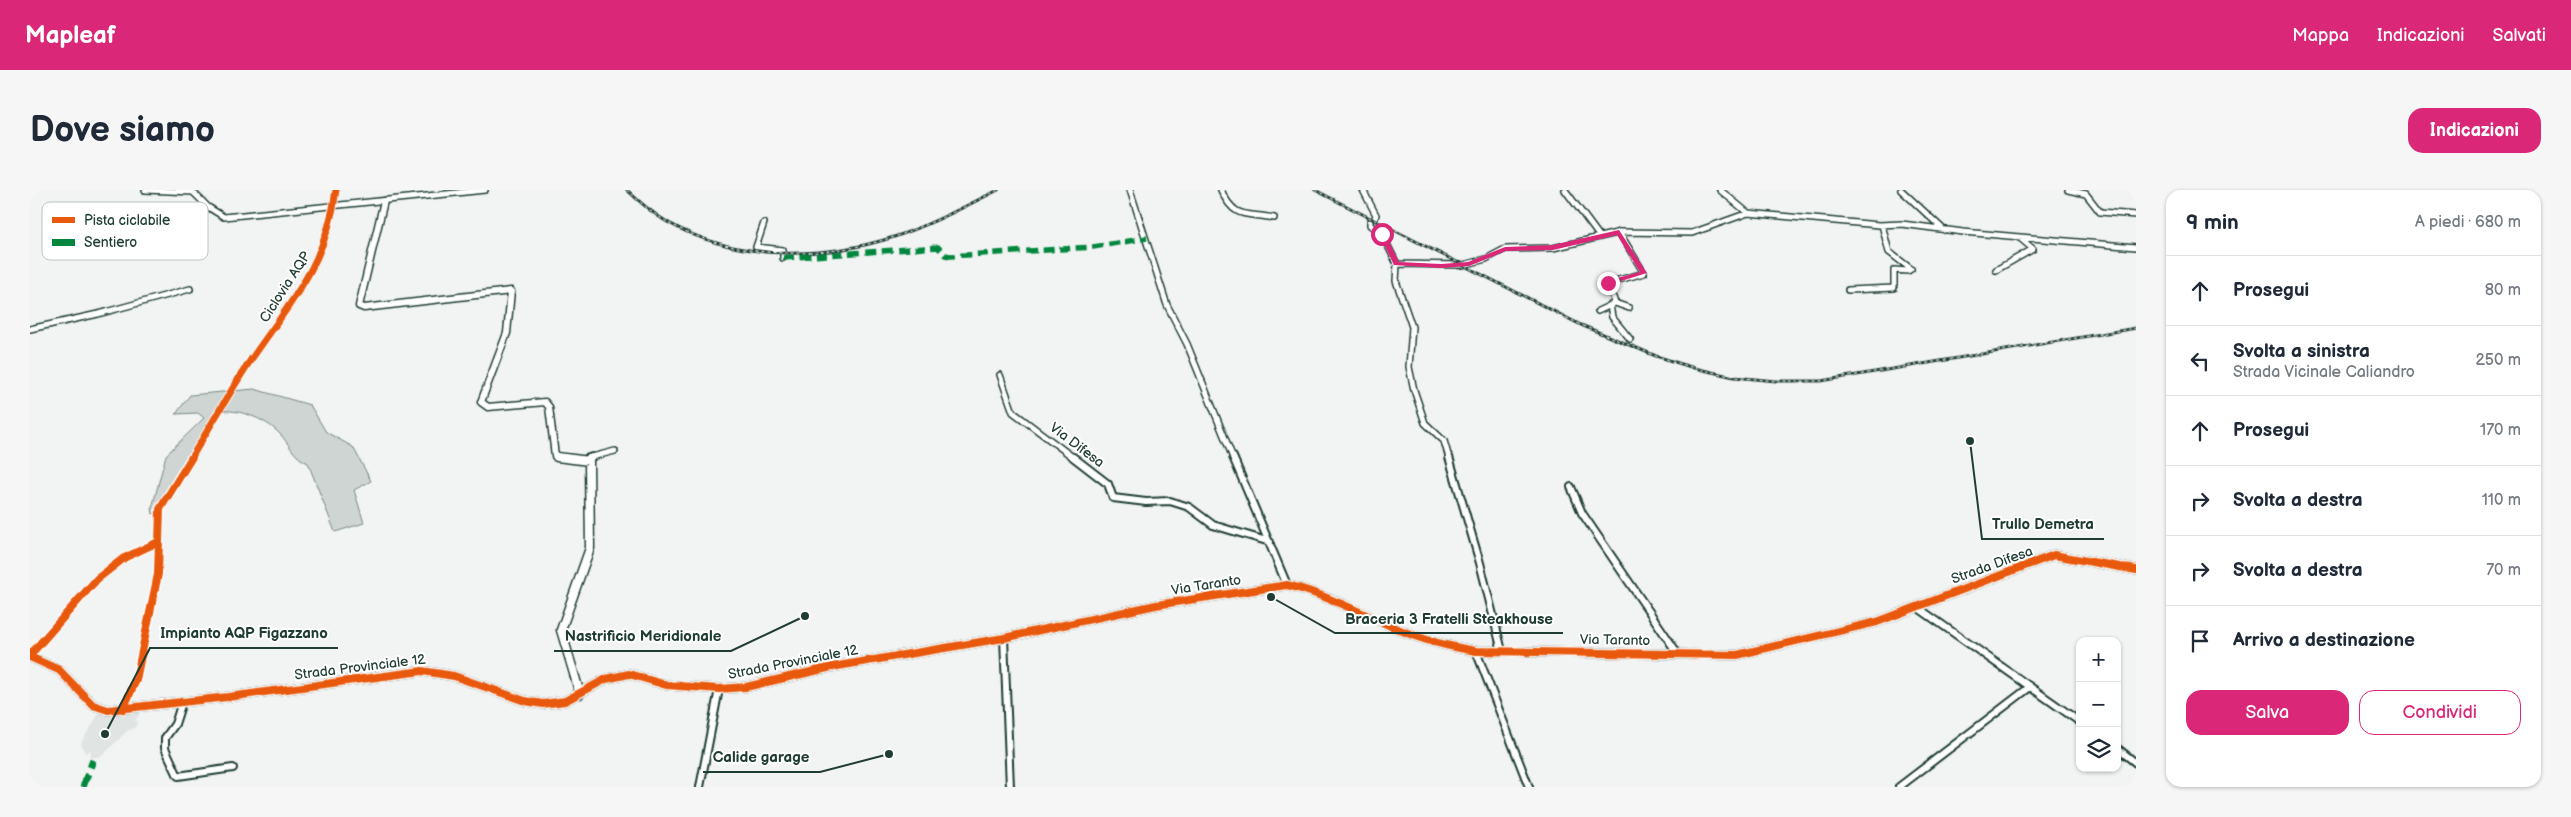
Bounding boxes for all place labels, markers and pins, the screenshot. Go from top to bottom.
callout: Trullo Demetra [1982,509,2104,539]
callout: Braceria 3 Fratelli Steakhouse [1335,603,1563,633]
callout: Impianto AQP Figazzano [150,618,338,648]
callout: Nastrificio Meridionale [554,621,731,651]
callout: Calide garage [703,742,820,772]

